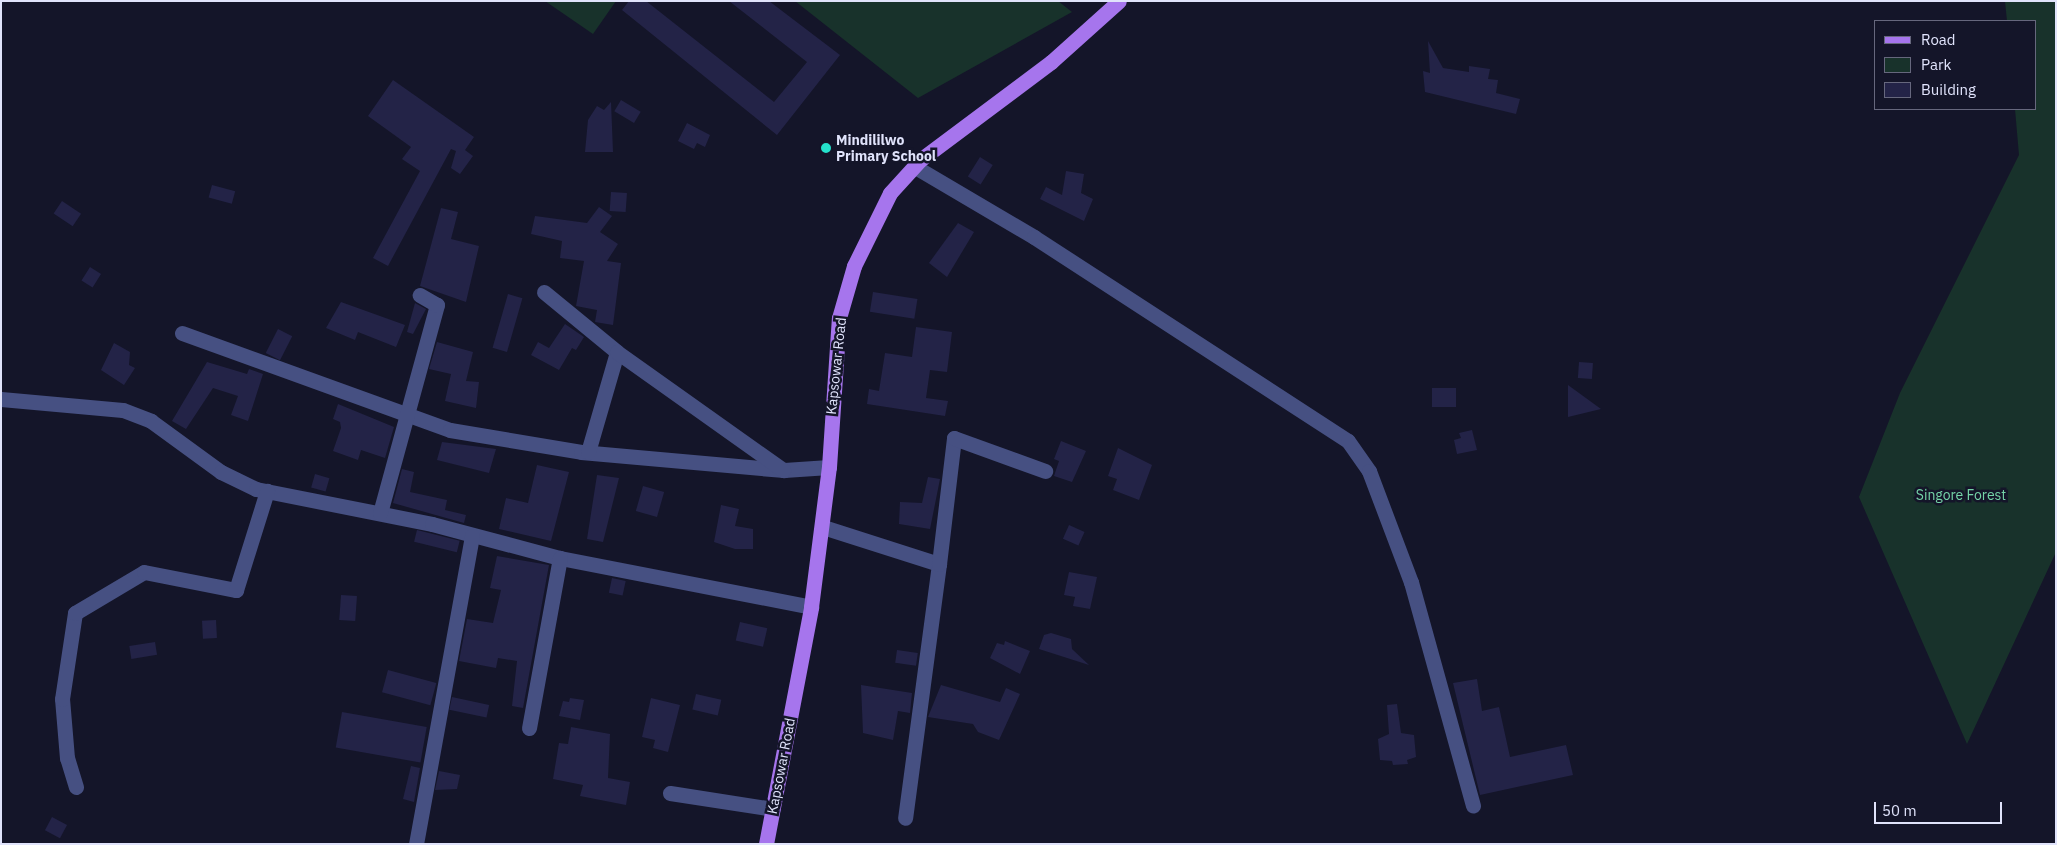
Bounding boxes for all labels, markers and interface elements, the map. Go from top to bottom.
legend [1874,20,2037,110]
text: Road [1921,30,1956,49]
text: Park [1921,55,1951,74]
text: Building [1921,80,1976,99]
place label: Mindililwo Primary School [836,132,936,164]
marker: Mindililwo Primary School [820,142,832,154]
street label: Kapsowar Road [823,317,849,415]
park label: Singore Forest [1916,487,2006,503]
street label: Kapsowar Road [763,717,799,815]
scale bar [1877,792,2004,824]
text: 50 m [1882,801,1917,820]

